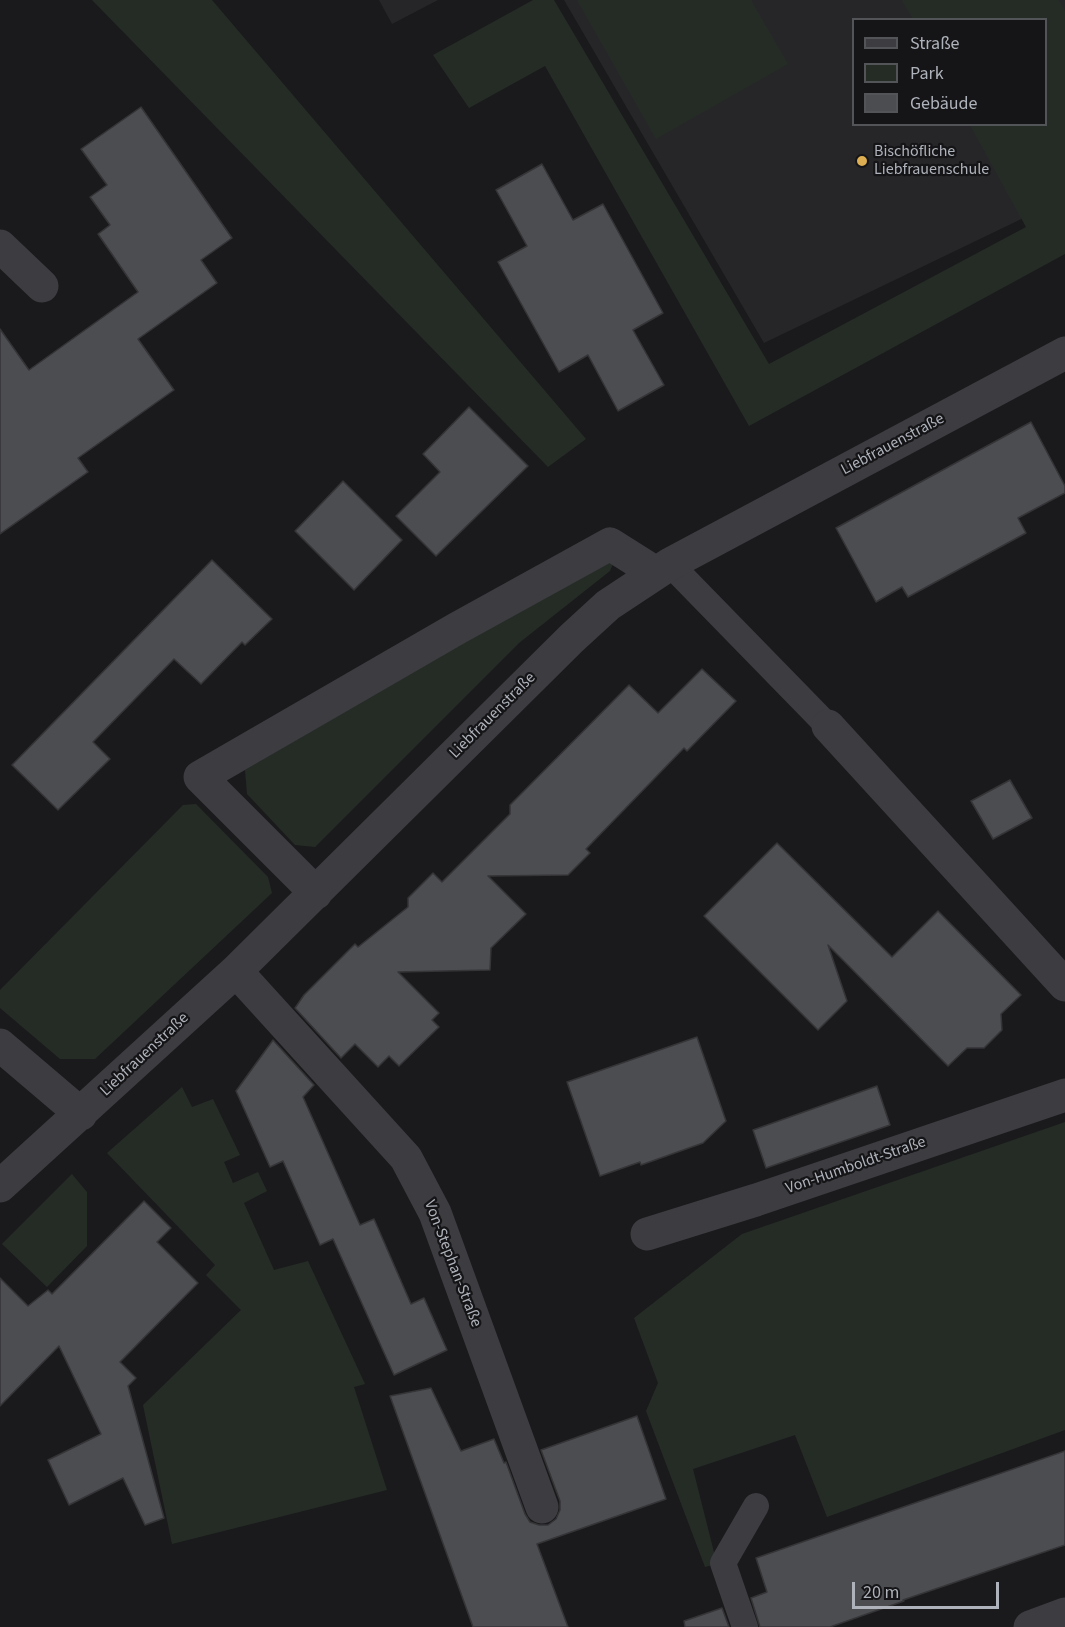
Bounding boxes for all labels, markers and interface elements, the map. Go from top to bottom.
legend [852,18,1047,126]
text: Straße [910,31,959,56]
text: Park [910,61,944,86]
text: Gebäude [910,91,978,116]
place label: Bischöfliche Liebfrauenschule [874,142,989,180]
marker: Bischöfliche Liebfrauenschule [855,154,869,168]
street label: Liebfrauenstraße [838,410,948,480]
street label: Liebfrauenstraße [446,669,540,763]
street label: Liebfrauenstraße [97,1009,193,1101]
street label: Von-Humboldt-Straße [783,1133,929,1199]
street label: Von-Stephan-Straße [419,1198,485,1330]
scale bar [855,1570,1002,1608]
text: 20 m [863,1580,899,1605]

